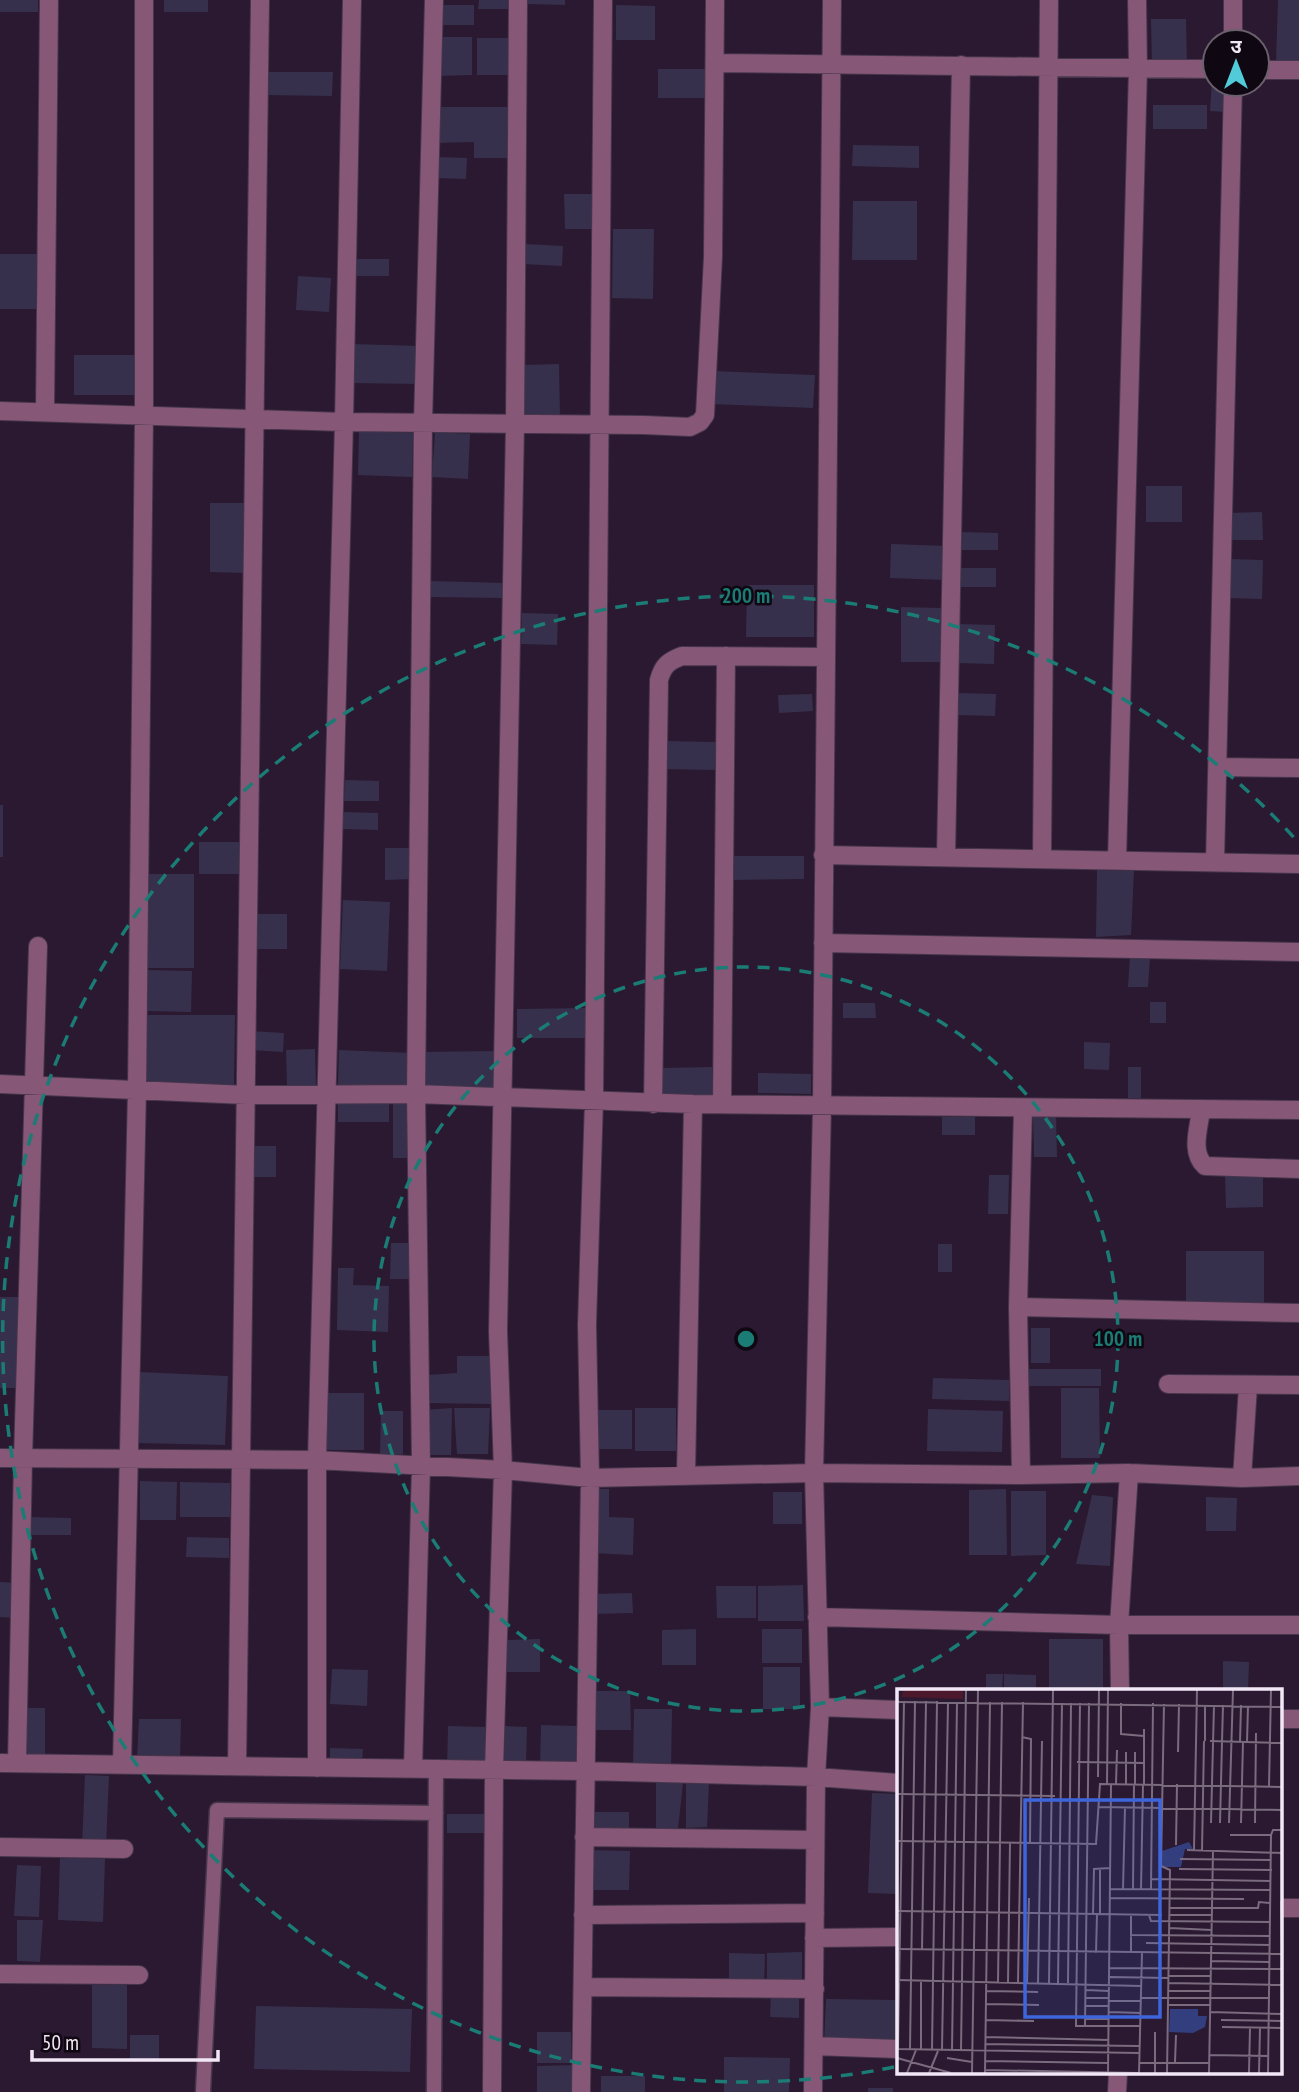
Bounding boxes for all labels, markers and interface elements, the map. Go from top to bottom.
north arrow [1201,28,1271,98]
text: उ [1230,34,1242,58]
text: 200 m [722,582,770,609]
text: 100 m [1094,1325,1142,1352]
centre of rings [734,1327,758,1351]
inset map [897,1689,1282,2074]
scale bar [32,2018,217,2062]
text: 50 m [42,2029,79,2056]

